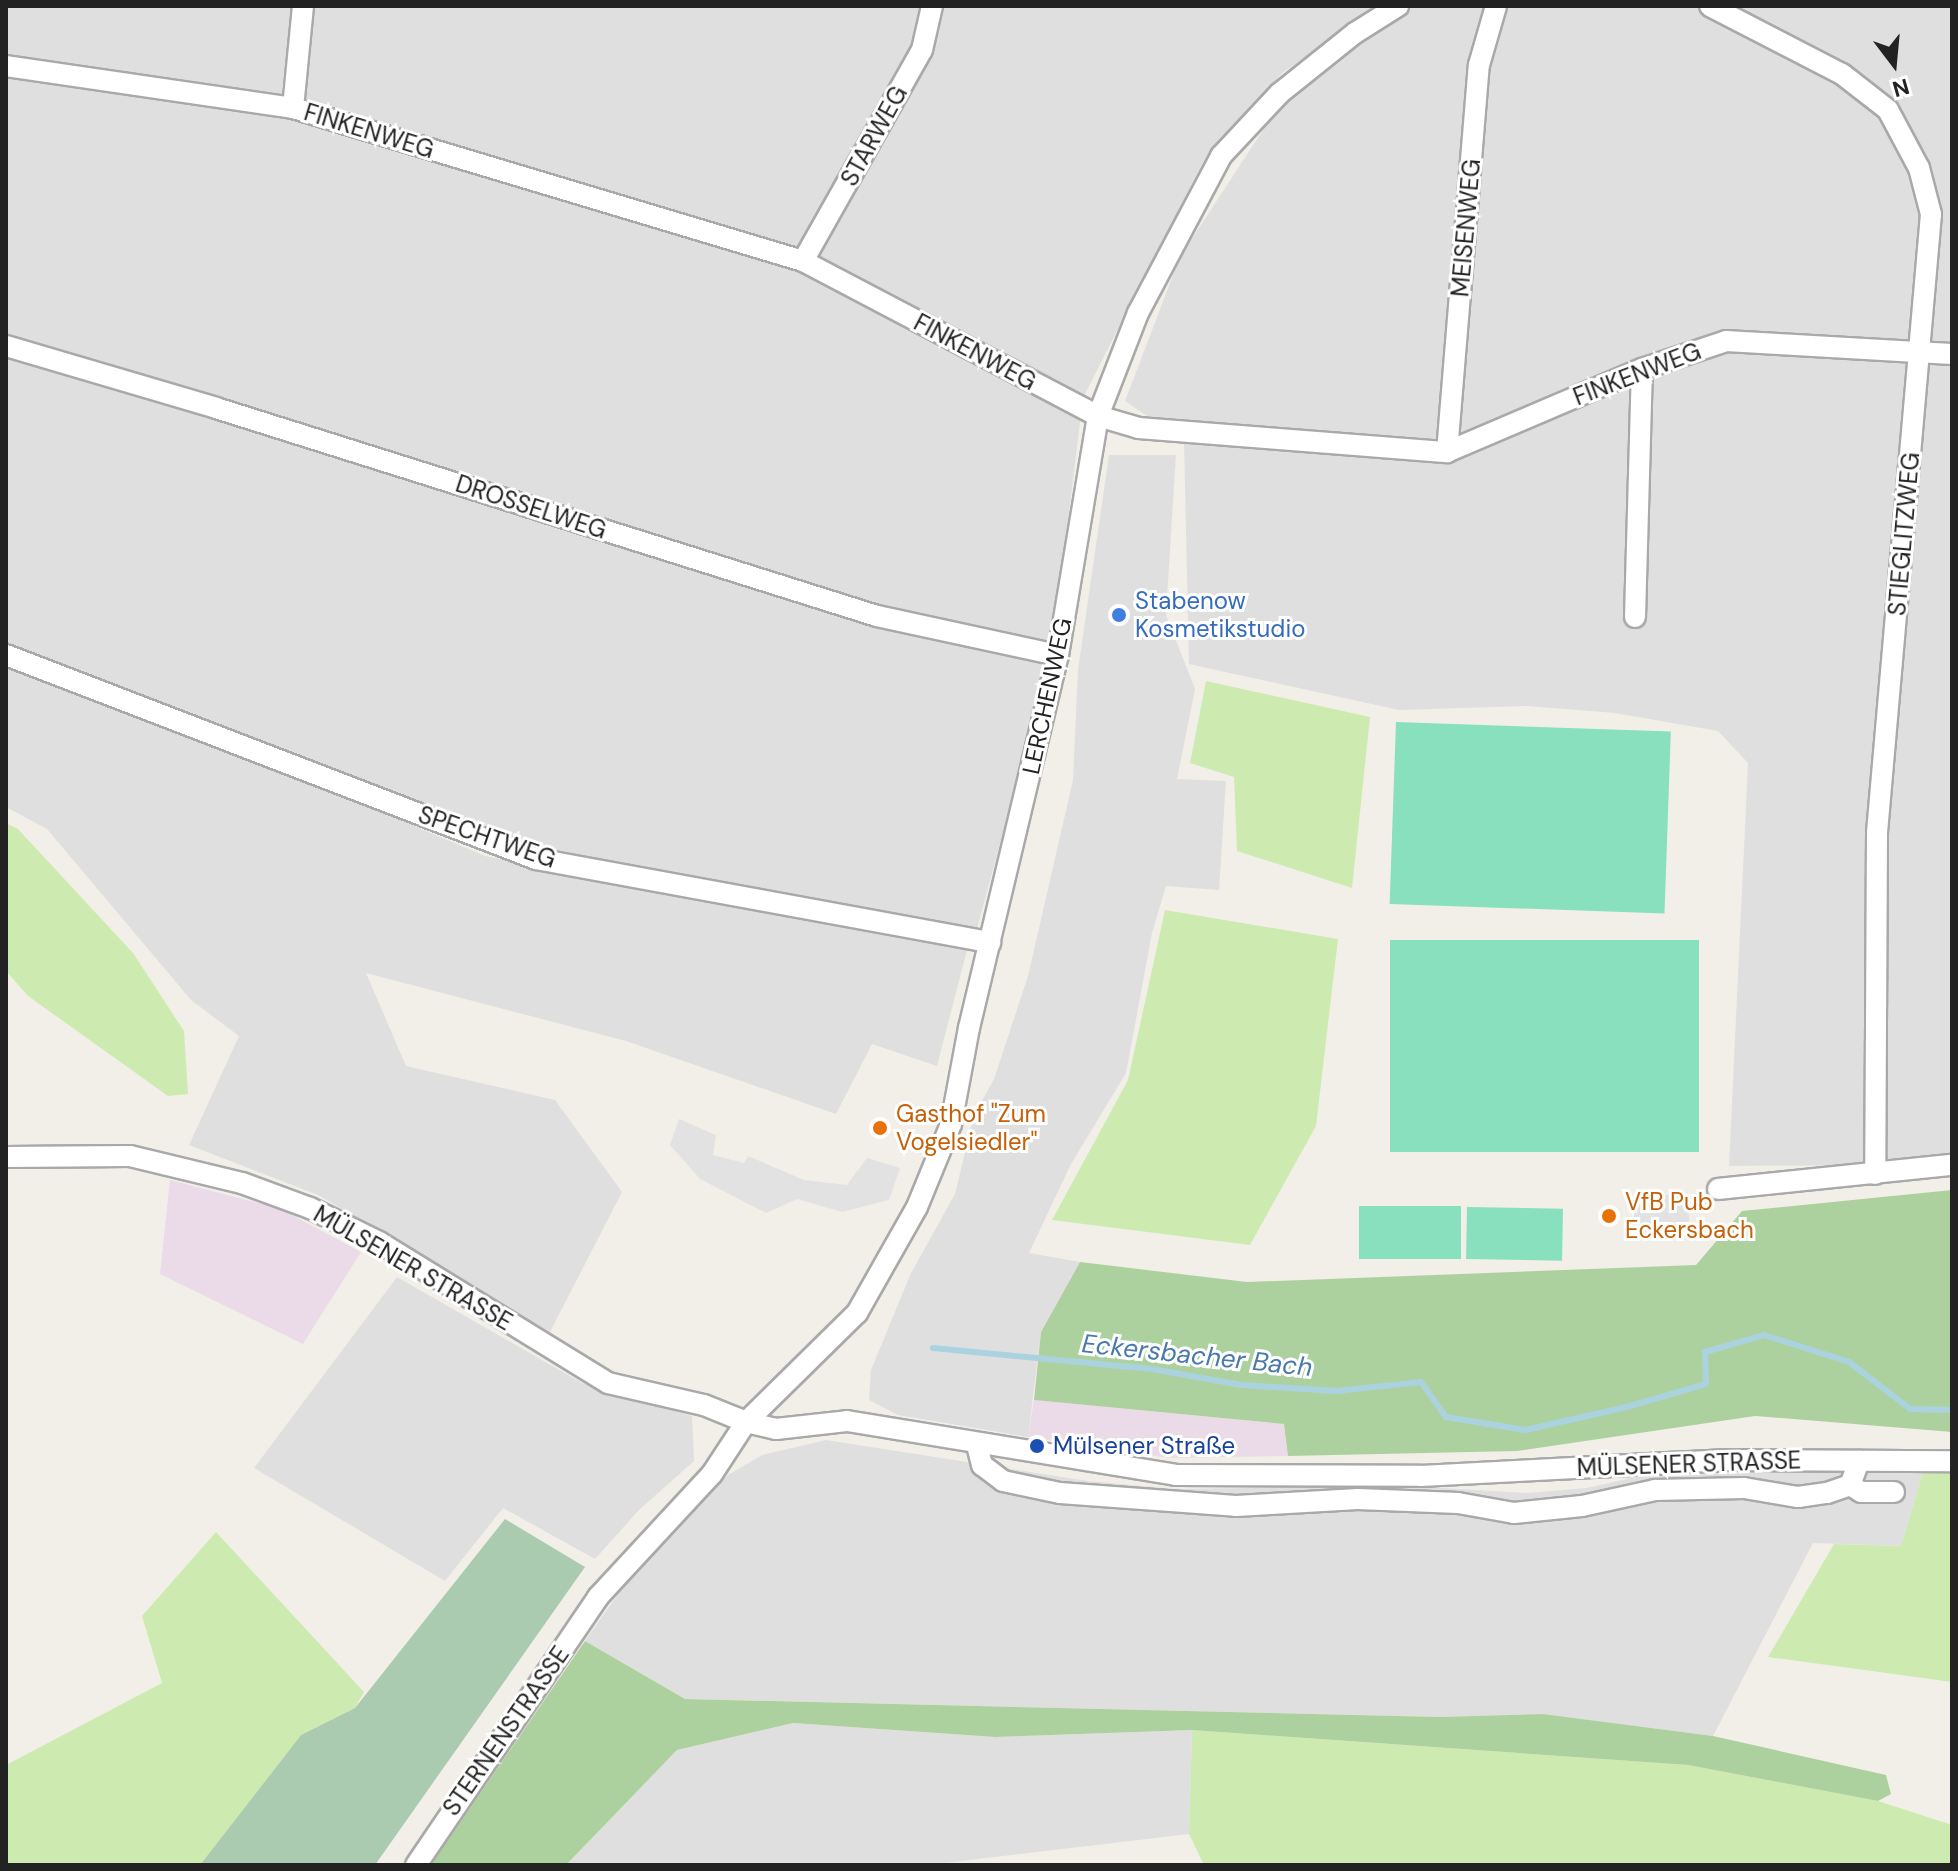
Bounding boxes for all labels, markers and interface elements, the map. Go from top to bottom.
north arrow [1854,24,1934,104]
text: N [1889,71,1912,104]
street label: STARWEG [835,81,913,191]
street label: FINKENWEG [301,98,437,164]
street label: MEISENWEG [1446,158,1486,298]
street label: FINKENWEG [909,308,1041,396]
street label: FINKENWEG [1569,337,1705,411]
street label: STIEGLITZWEG [1883,451,1925,617]
street label: DROSSELWEG [452,469,610,545]
place label: Stabenow Kosmetikstudio [1135,587,1305,643]
marker: Stabenow Kosmetikstudio [1110,606,1128,624]
street label: LERCHENWEG [1016,615,1078,777]
street label: SPECHTWEG [415,800,559,874]
place label: Gasthof "Zum Vogelsiedler" [896,1100,1046,1156]
marker: Gasthof "Zum Vogelsiedler" [871,1119,889,1137]
place label: VfB Pub Eckersbach [1625,1188,1754,1244]
street label: MÜLSENER STRASSE [309,1199,517,1337]
marker: VfB Pub Eckersbach [1600,1207,1618,1225]
water label: Eckersbacher Bach [1080,1328,1314,1384]
place label: Mülsener Straße [1053,1432,1235,1460]
marker: Mülsener Straße [1028,1437,1046,1455]
street label: MÜLSENER STRASSE [1576,1446,1802,1482]
street label: STERNENSTRASSE [437,1641,575,1821]

